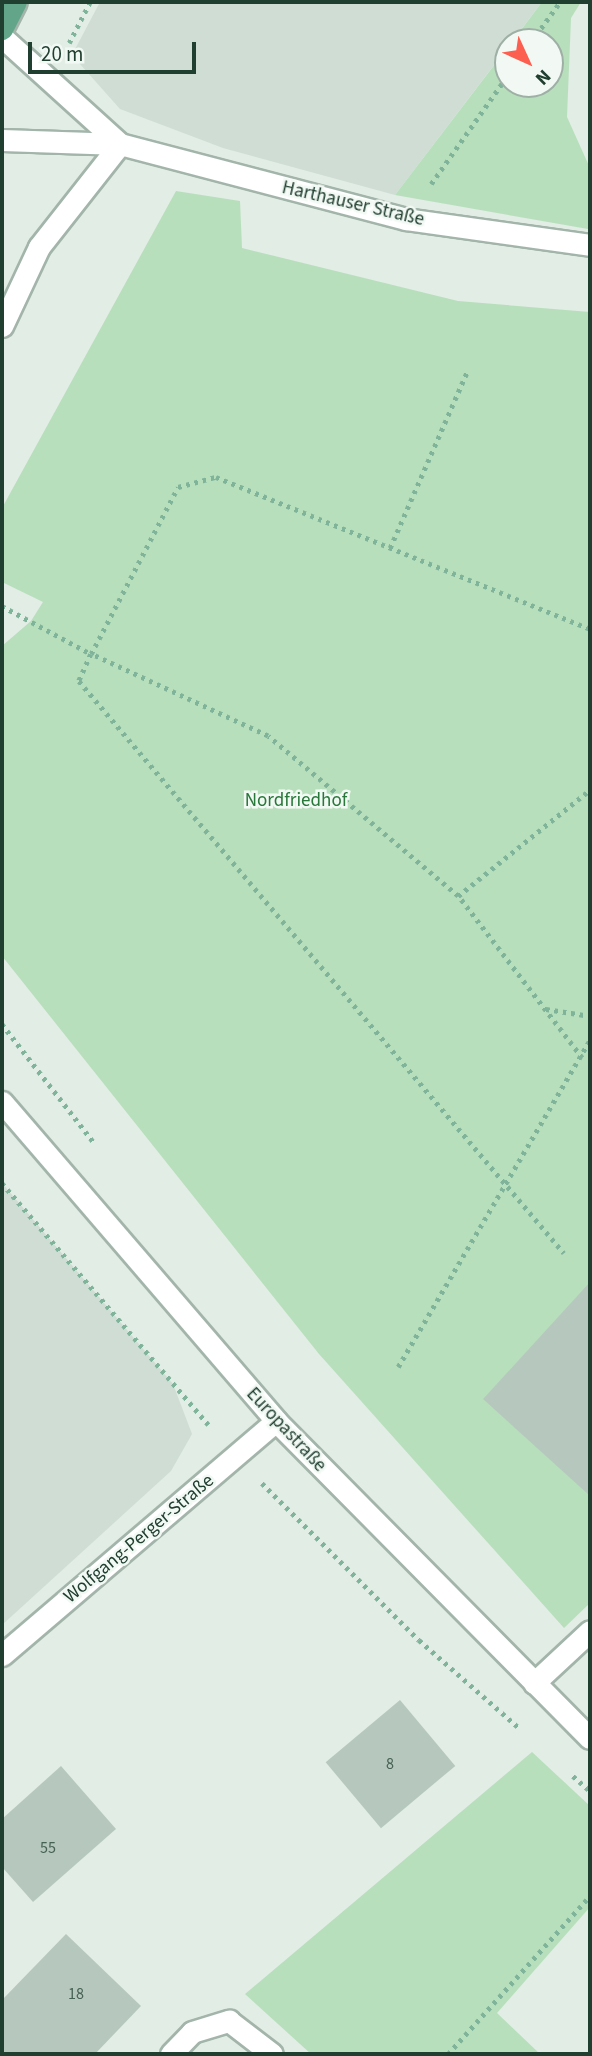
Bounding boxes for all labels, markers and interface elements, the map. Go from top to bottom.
scale bar [32,28,200,72]
north arrow [494,28,564,98]
text: 20 m [41,39,83,69]
text: N [529,63,557,91]
street label: Harthauser Straße [280,177,426,231]
park label: Nordfriedhof [245,790,347,812]
street label: Europastraße [241,1383,331,1477]
street label: Wolfgang-Perger-Straße [59,1470,219,1608]
house number: 8 [386,1754,394,1774]
house number: 55 [40,1838,56,1858]
house number: 18 [68,1984,84,2004]

